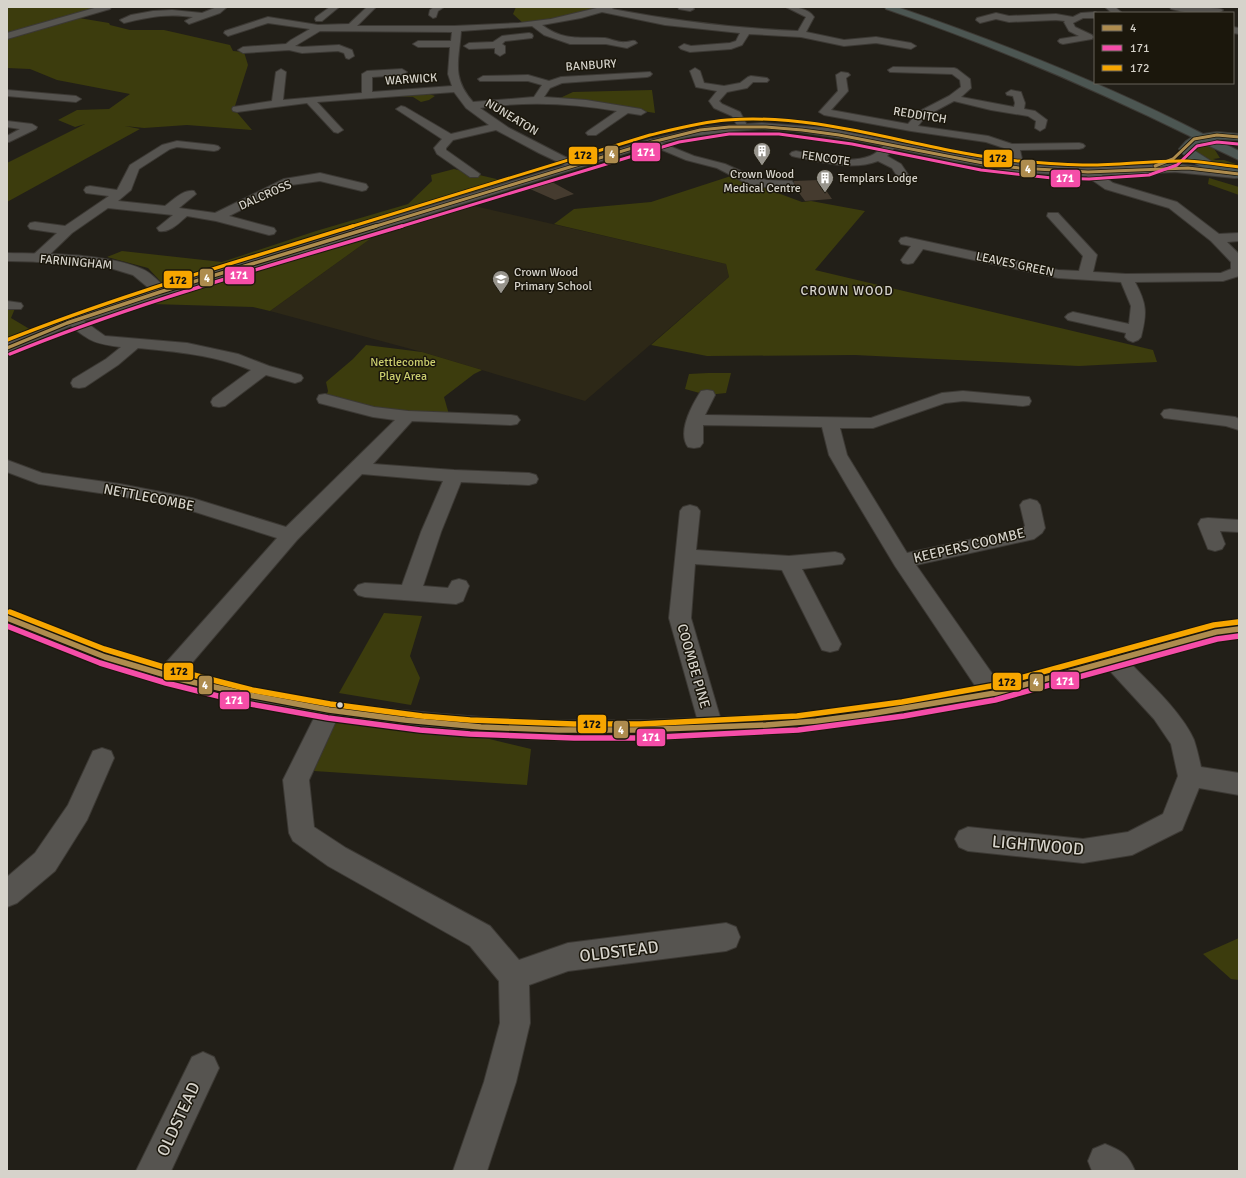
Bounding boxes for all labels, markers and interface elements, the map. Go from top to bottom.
legend [1094,12,1234,84]
text: 4 [1130,21,1137,36]
text: 171 [1130,41,1149,56]
street label: BANBURY [565,56,617,75]
text: 172 [1130,61,1149,76]
street label: WARWICK [384,70,438,89]
street label: NUNEATON [482,96,541,139]
street label: REDDITCH [892,104,948,127]
building icon: Crown Wood Medical Centre [752,141,772,166]
line badge: 171 [631,142,661,162]
line badge: 4 [604,145,619,164]
line badge: 172 [568,146,598,165]
text: 171 [637,146,655,159]
text: 4 [609,148,615,161]
street label: FENCOTE [801,148,851,169]
text: 172 [574,149,592,162]
line badge: 172 [983,149,1013,168]
text: 172 [989,152,1007,165]
line badge: 4 [1020,159,1036,178]
text: 4 [1025,163,1031,176]
place label: Crown Wood Medical Centre [723,167,801,196]
building icon: Templars Lodge [815,168,835,193]
line badge: 171 [1050,169,1081,188]
place label: Templars Lodge [838,171,918,186]
text: 171 [1056,172,1074,185]
street label: DALCROSS [236,177,294,214]
street label: LEAVES GREEN [975,249,1055,280]
street label: FARNINGHAM [39,252,113,273]
place label: Crown Wood Primary School [514,265,592,294]
line badge: 171 [224,266,255,285]
line badge: 4 [199,268,214,287]
text: 171 [230,269,248,282]
school or university icon: Crown Wood Primary School [491,269,511,294]
line badge: 172 [163,270,193,289]
text: 4 [204,272,210,285]
text: 172 [169,274,187,287]
district label: CROWN WOOD [800,283,894,299]
park label: Nettlecombe Play Area [370,355,436,384]
street label: NETTLECOMBE [102,480,196,515]
street label: KEEPERS COOMBE [912,524,1027,567]
street label: COOMBE PINE [673,622,714,710]
line badge: 172 [163,662,194,681]
text: 172 [170,665,188,678]
line badge: 171 [1050,671,1080,690]
line badge: 172 [992,672,1022,691]
line badge: 4 [1029,673,1044,692]
line badge: 4 [198,675,213,695]
text: 171 [1056,675,1074,688]
text: 172 [998,676,1016,689]
text: 4 [1033,676,1039,689]
text: 4 [202,679,208,692]
line badge: 171 [219,691,250,710]
text: 171 [225,694,243,707]
unlabelled marker [335,700,345,710]
line badge: 172 [577,714,607,734]
text: 172 [583,718,601,731]
line badge: 4 [613,720,629,739]
text: 4 [618,724,624,737]
line badge: 171 [636,728,666,747]
text: 171 [642,731,660,744]
street label: LIGHTWOOD [991,831,1085,860]
street label: OLDSTEAD [578,936,660,967]
street label: OLDSTEAD [152,1079,205,1160]

